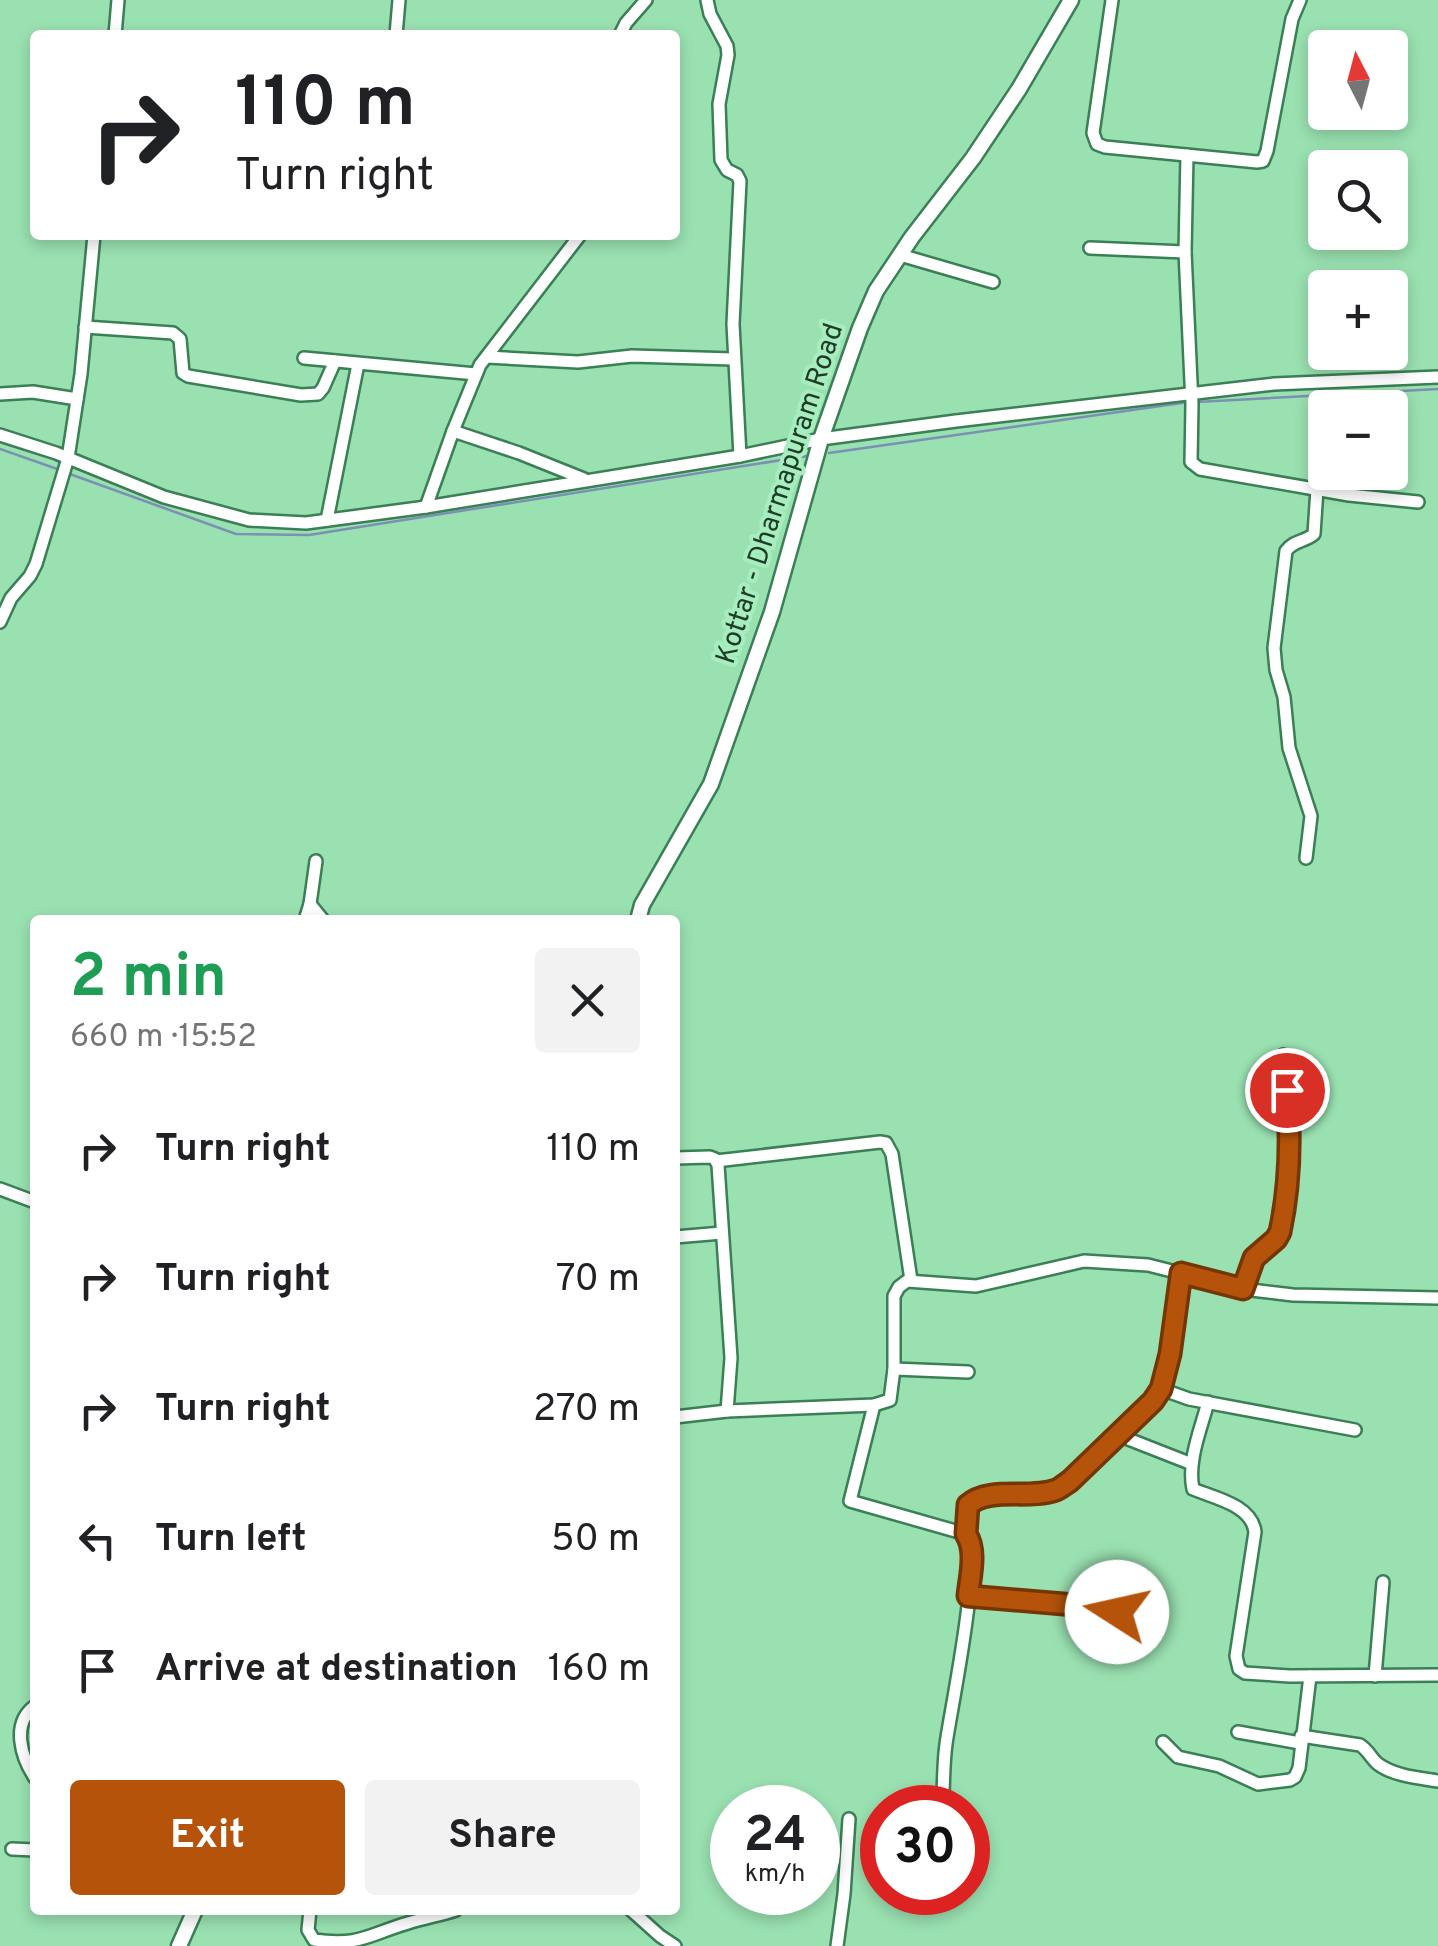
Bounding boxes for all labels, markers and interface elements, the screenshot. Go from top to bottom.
north arrow [1308,30,1408,130]
map controls [1308,30,1408,490]
text: 110 m [235,62,416,151]
icon: right [70,70,200,200]
text: Turn right [235,149,434,206]
button: search [1308,150,1408,250]
button: + [1308,270,1408,370]
street label: Kottar - Dharmapuram Road [709,319,853,669]
button: − [1308,390,1408,490]
text: 2 min [70,942,227,1018]
button: close [535,948,640,1053]
text: 660 m · 15:52 [70,1018,257,1058]
pin [1245,1048,1330,1133]
icon: arrive [1260,1063,1315,1118]
icon: right [70,1123,125,1178]
text: Turn right [155,1126,330,1175]
text: 110 m [546,1126,640,1175]
icon: right [70,1253,125,1308]
text: Turn right [155,1256,330,1305]
text: 70 m [556,1256,640,1305]
icon: right [70,1383,125,1438]
text: Turn right [155,1386,330,1435]
text: 270 m [533,1386,640,1435]
icon: left [70,1513,125,1568]
text: Turn left [155,1516,307,1565]
text: 50 m [551,1516,640,1565]
position arrow [1065,1560,1169,1664]
icon: arrive [70,1643,125,1698]
text: Arrive at destination [155,1646,518,1695]
text: 160 m [548,1646,650,1695]
button: Exit [70,1780,345,1895]
button: Share [365,1780,640,1895]
speed limit sign: 30 [860,1785,990,1915]
text: 24 [744,1806,806,1869]
text: km/h [745,1859,805,1891]

